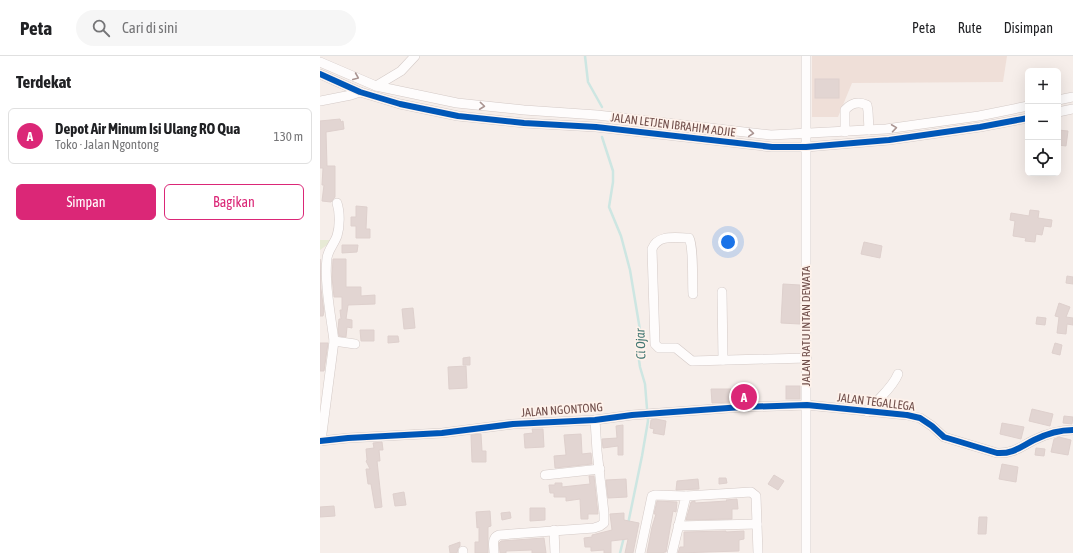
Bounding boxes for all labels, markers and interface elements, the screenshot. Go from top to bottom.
search box [76,10,356,46]
text: Peta [20,17,52,39]
icon: search [90,17,112,39]
text: Cari di sini [122,19,178,36]
text: Peta [912,20,936,36]
text: Rute [958,20,982,36]
text: Disimpan [1004,20,1053,36]
map controls [1025,68,1061,176]
button: + [1025,68,1061,104]
text: Terdekat [16,72,71,92]
one-way arrow [352,73,359,81]
one-way arrow [479,101,485,110]
button: − [1025,104,1061,140]
street label: JALAN LETJEN IBRAHIM ADJIE [610,110,736,140]
text: Depot Air Minum Isi Ulang RO Qua [55,120,240,137]
one-way arrow [891,124,897,133]
one-way arrow [748,128,754,137]
text: A [27,129,33,144]
text: 130 m [274,129,303,144]
text: Toko · Jalan Ngontong [55,137,159,152]
button: locate [1025,140,1061,176]
button: Simpan [16,184,156,220]
button: Bagikan [164,184,304,220]
your location [718,232,738,252]
street label: JALAN RATU INTAN DEWATA [799,266,813,386]
water label: Ci Ojar [632,327,649,360]
pin: A [731,382,757,412]
street label: JALAN TEGALLEGA [836,390,916,414]
street label: JALAN NGONTONG [521,400,603,420]

